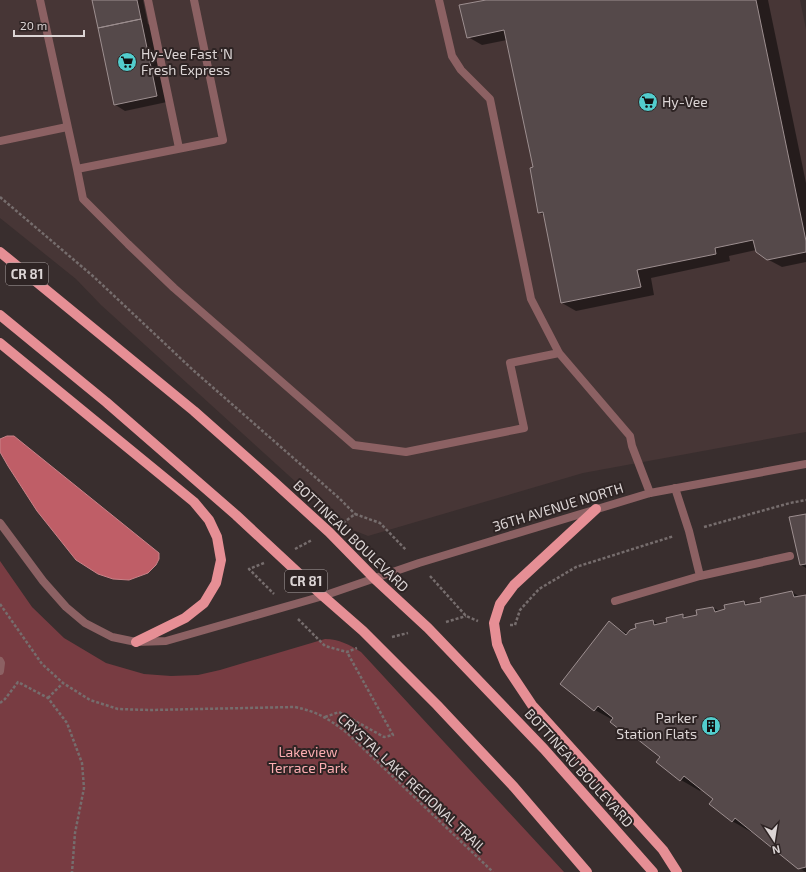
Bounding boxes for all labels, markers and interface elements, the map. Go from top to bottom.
scale bar [14,12,84,38]
text: 20 m [20,18,47,32]
place label: Hy-Vee Fast 'N Fresh Express [141,45,233,78]
supermarket icon: Hy-Vee Fast 'N Fresh Express [116,51,138,73]
supermarket icon: Hy-Vee [637,91,659,113]
place label: Hy-Vee [662,93,708,110]
road number: CR 81 [6,263,48,285]
street label: BOTTINEAU BOULEVARD [290,476,413,595]
street label: 36TH AVENUE NORTH [490,479,625,535]
road number: CR 81 [285,570,327,592]
street label: BOTTINEAU BOULEVARD [522,705,637,830]
place label: Parker Station Flats [616,709,697,742]
street label: CRYSTAL LAKE REGIONAL TRAIL [335,710,490,856]
building icon: Parker Station Flats [700,715,722,737]
park label: Lakeview Terrace Park [268,743,348,776]
north arrow [754,820,794,860]
text: N [771,843,781,857]

